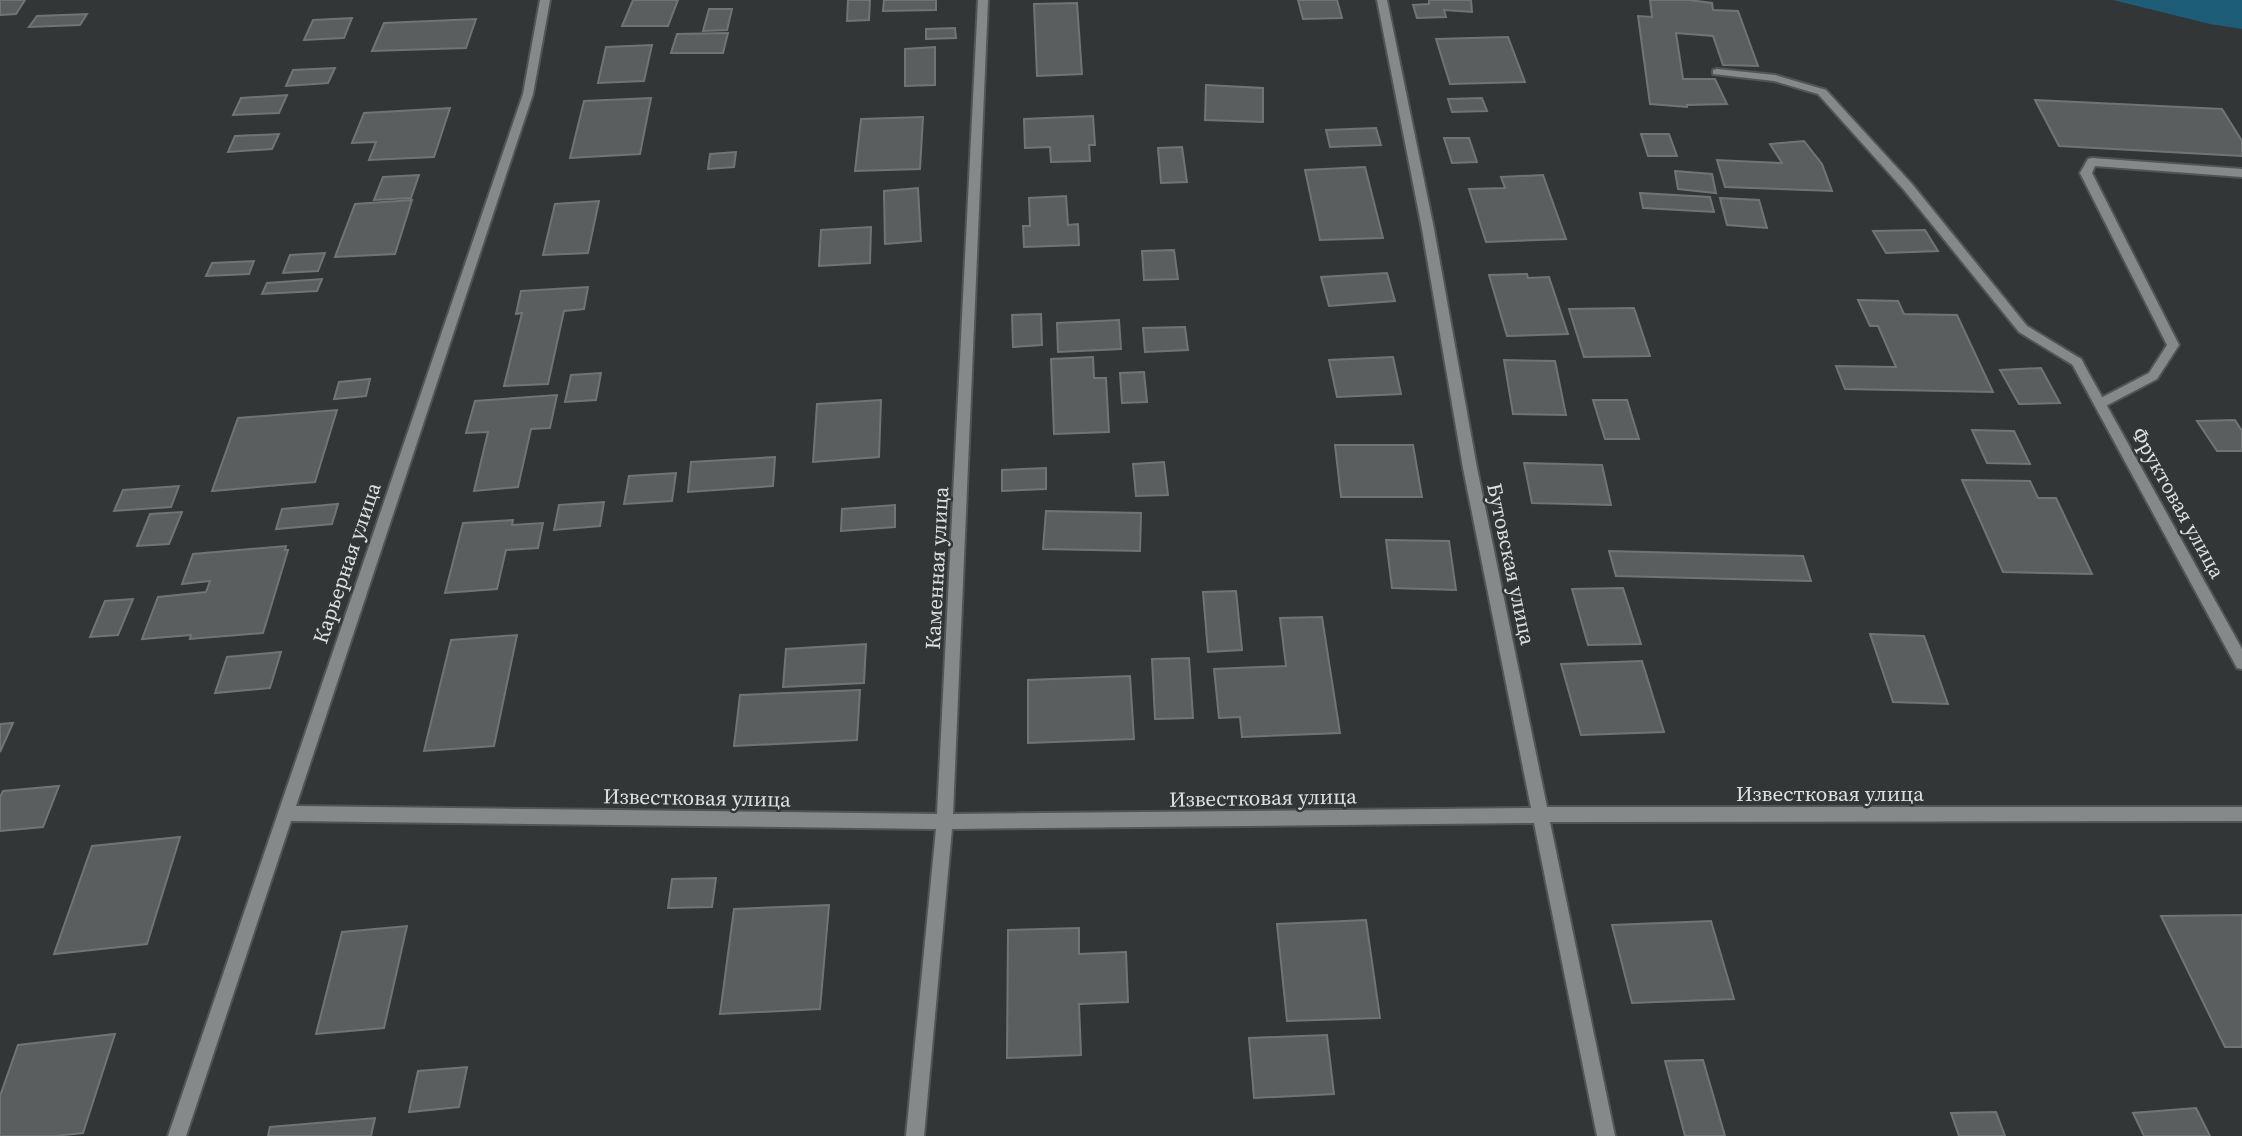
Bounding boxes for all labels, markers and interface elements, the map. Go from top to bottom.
street label: Фруктовая улица [2125,422,2232,584]
street label: Карьерная улица [305,478,388,647]
street label: Бутовская улица [1480,480,1543,648]
street label: Каменная улица [918,486,955,650]
street label: Известковая улица [1736,779,1924,808]
street label: Известковая улица [603,781,791,814]
street label: Известковая улица [1169,781,1357,814]

